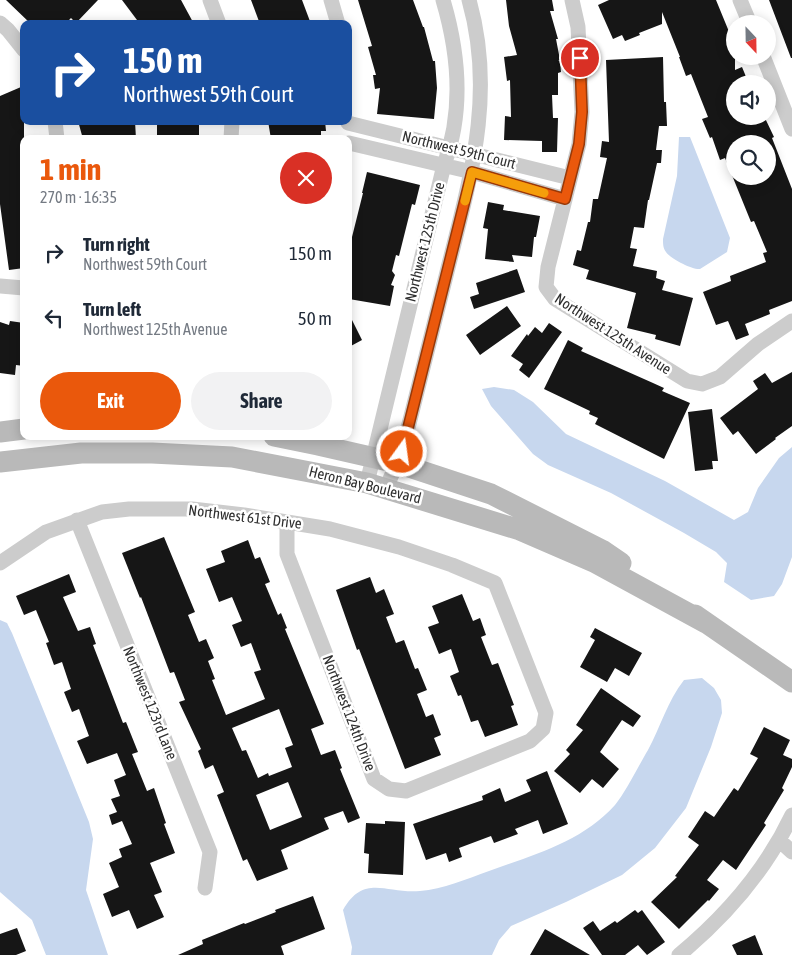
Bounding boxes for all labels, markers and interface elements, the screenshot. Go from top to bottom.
north arrow [726,15,776,65]
map controls [726,15,776,185]
pin [559,37,601,79]
icon: right [40,40,105,105]
text: 150 m [123,40,202,80]
icon: arrive [566,44,594,72]
button: sound [726,75,776,125]
text: Northwest 59th Court [123,81,294,107]
street label: Northwest 59th Court [401,127,518,172]
button: search [726,135,776,185]
text: 1 min [40,152,101,186]
button: close [280,152,332,204]
street label: Northwest 125th Drive [401,180,448,304]
text: 270 m · 16:35 [40,188,117,206]
text: Turn right [83,233,150,255]
icon: right [40,239,68,267]
text: 150 m [289,242,332,264]
text: Northwest 59th Court [83,255,207,273]
street label: Northwest 125th Avenue [552,290,675,378]
text: Turn left [83,298,141,320]
icon: left [40,304,68,332]
text: 50 m [298,307,332,329]
text: Northwest 125th Avenue [83,320,227,338]
button: Exit [40,372,181,430]
button: Share [191,372,332,430]
position arrow [375,425,427,477]
street label: Heron Bay Boulevard [307,462,423,507]
street label: Northwest 61st Drive [187,501,303,532]
street label: Northwest 123rd Lane [120,644,181,762]
street label: Northwest 124th Drive [319,652,380,773]

